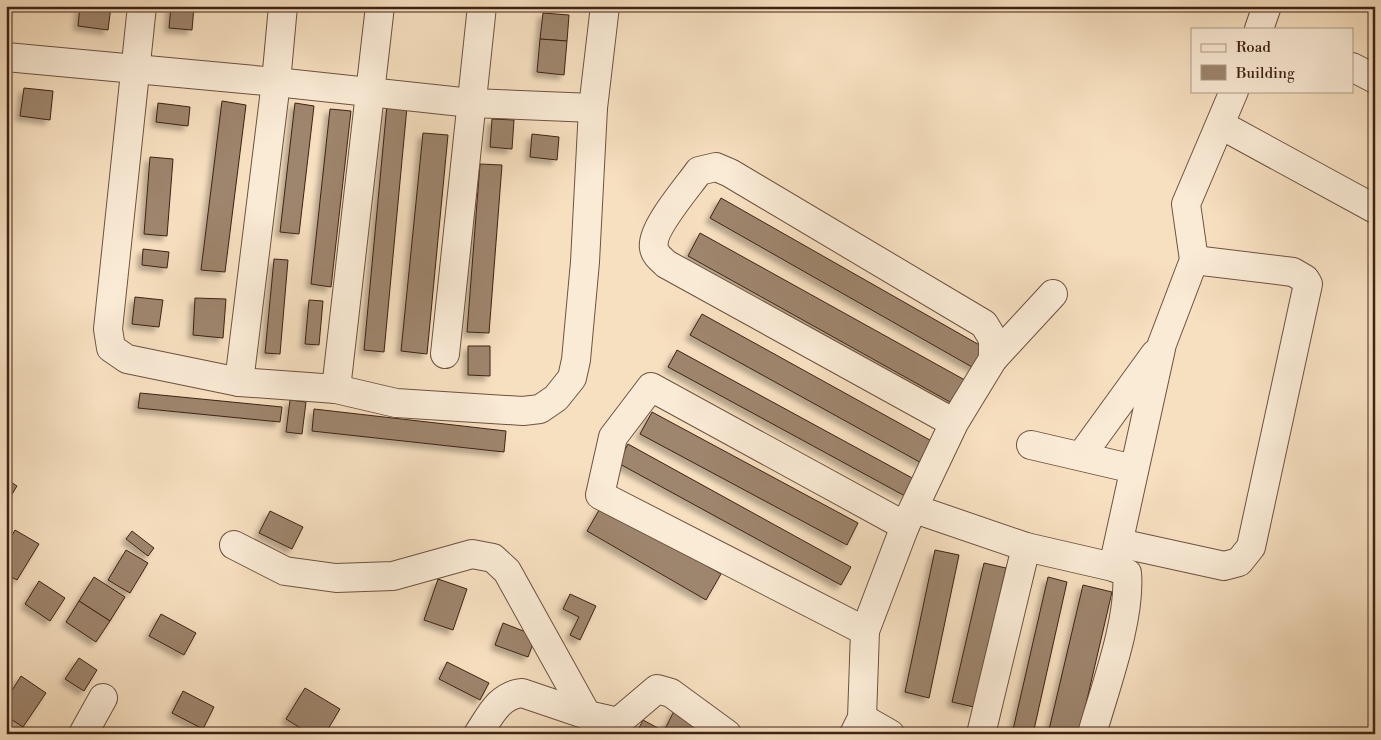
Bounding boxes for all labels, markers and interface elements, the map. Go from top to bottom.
legend [1191,28,1354,92]
text: Road [1236,38,1271,57]
text: Building [1235,64,1295,83]

